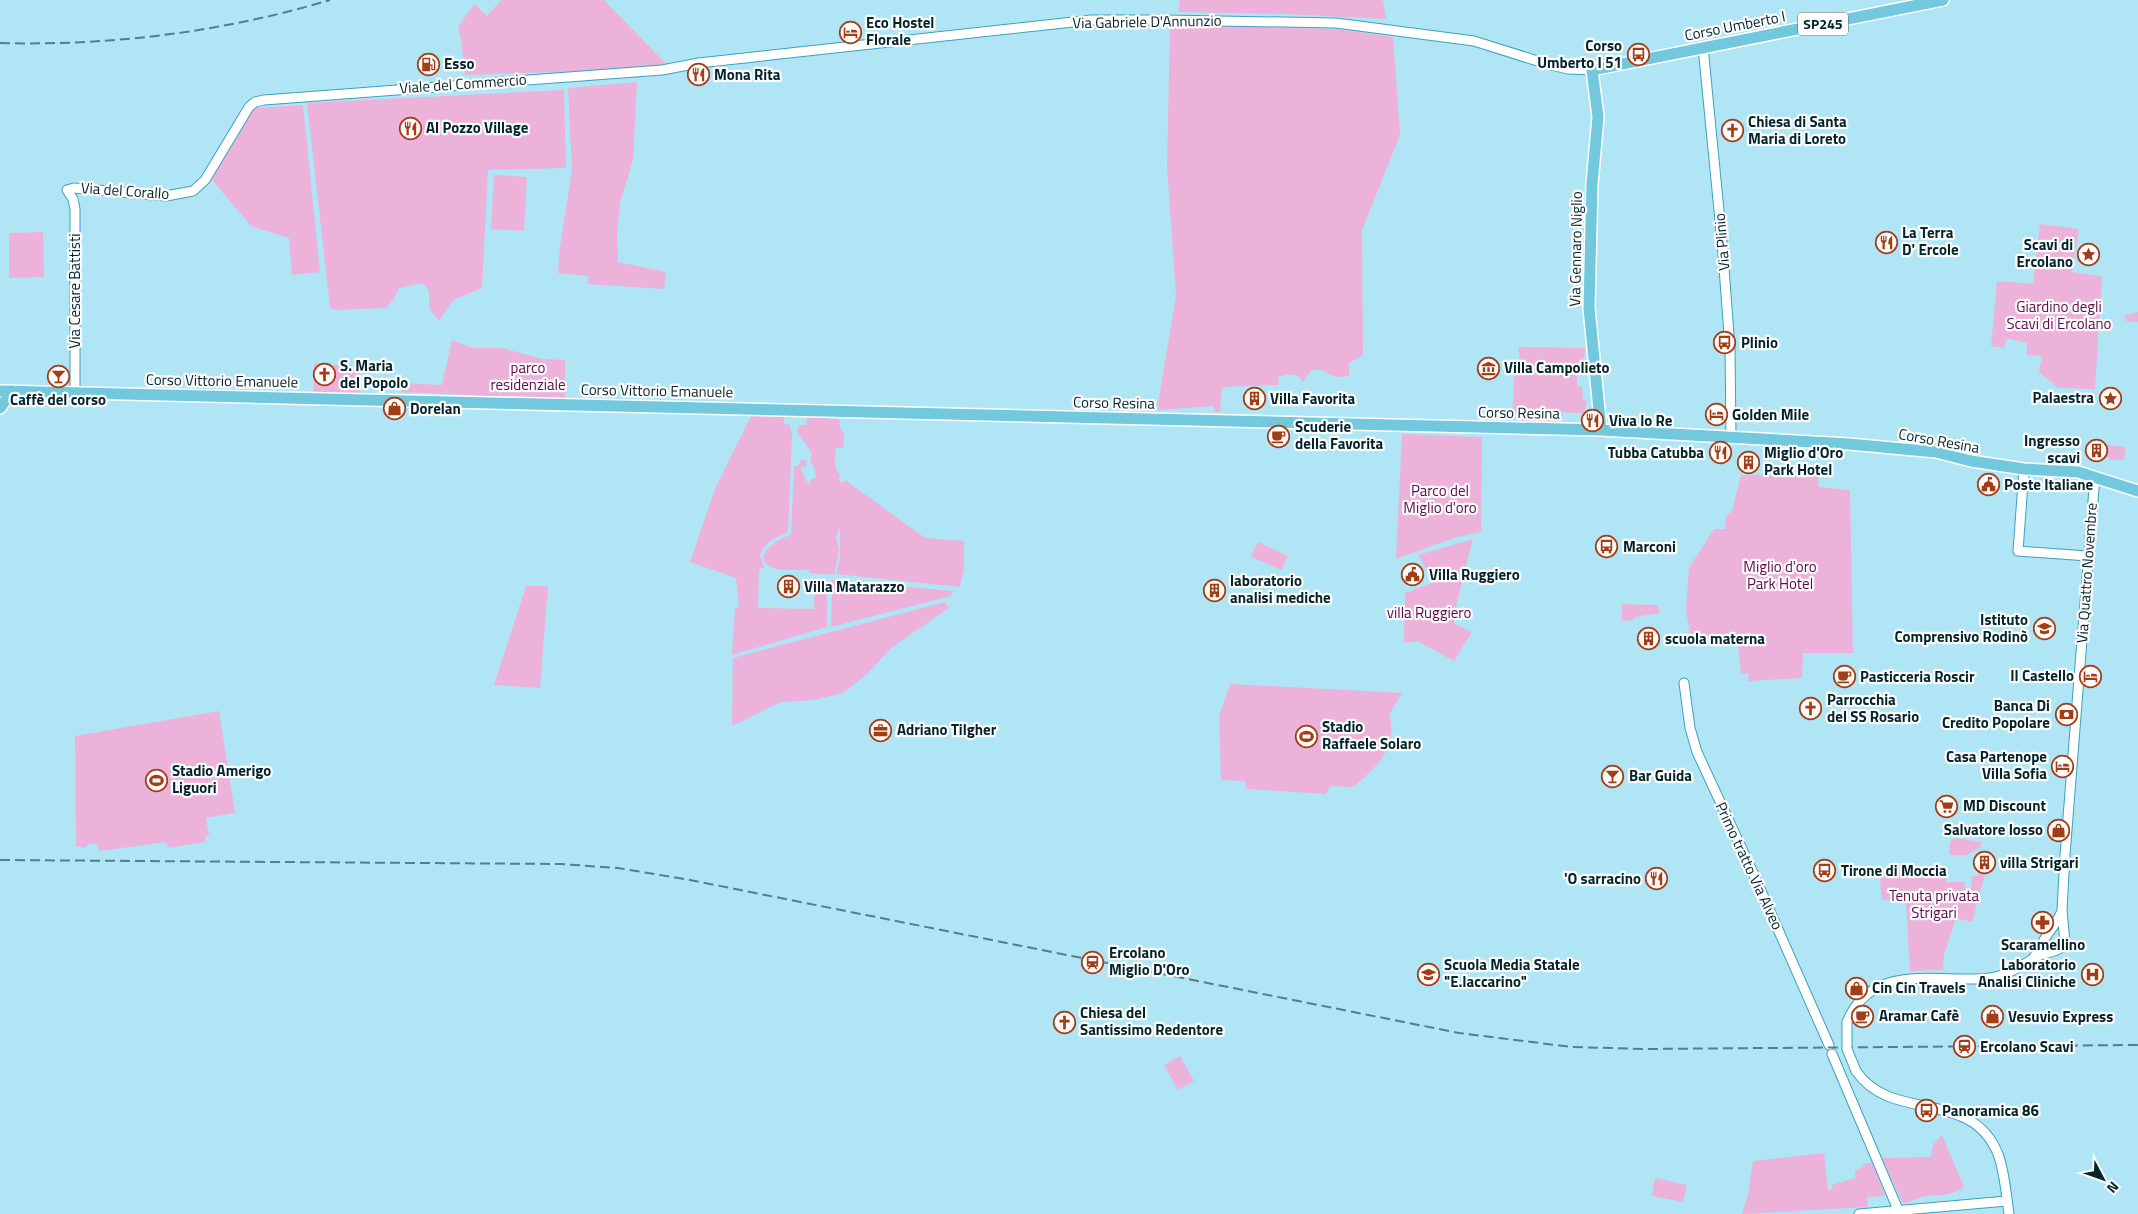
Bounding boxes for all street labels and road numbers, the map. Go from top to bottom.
street label: Corso Umberto I [1682,4,1787,47]
street label: Via Gabriele D'Annunzio [1072,9,1222,34]
road number: SP245 [1798,12,1848,36]
street label: Viale del Commercio [399,68,527,99]
street label: Via del Corallo [80,176,170,205]
street label: Via Gennaro Niglio [1563,191,1588,307]
street label: Via Plinio [1708,212,1735,272]
street label: Via Cesare Battisti [63,234,86,348]
street label: Corso Vittorio Emanuele [146,368,298,393]
street label: Corso Vittorio Emanuele [581,378,733,403]
street label: Corso Resina [1073,390,1156,415]
street label: Corso Resina [1478,400,1561,425]
street label: Corso Resina [1897,422,1982,459]
street label: Via Quattro Novembre [2070,502,2103,644]
street label: Primo tratto Via Alveo [1710,798,1789,934]

